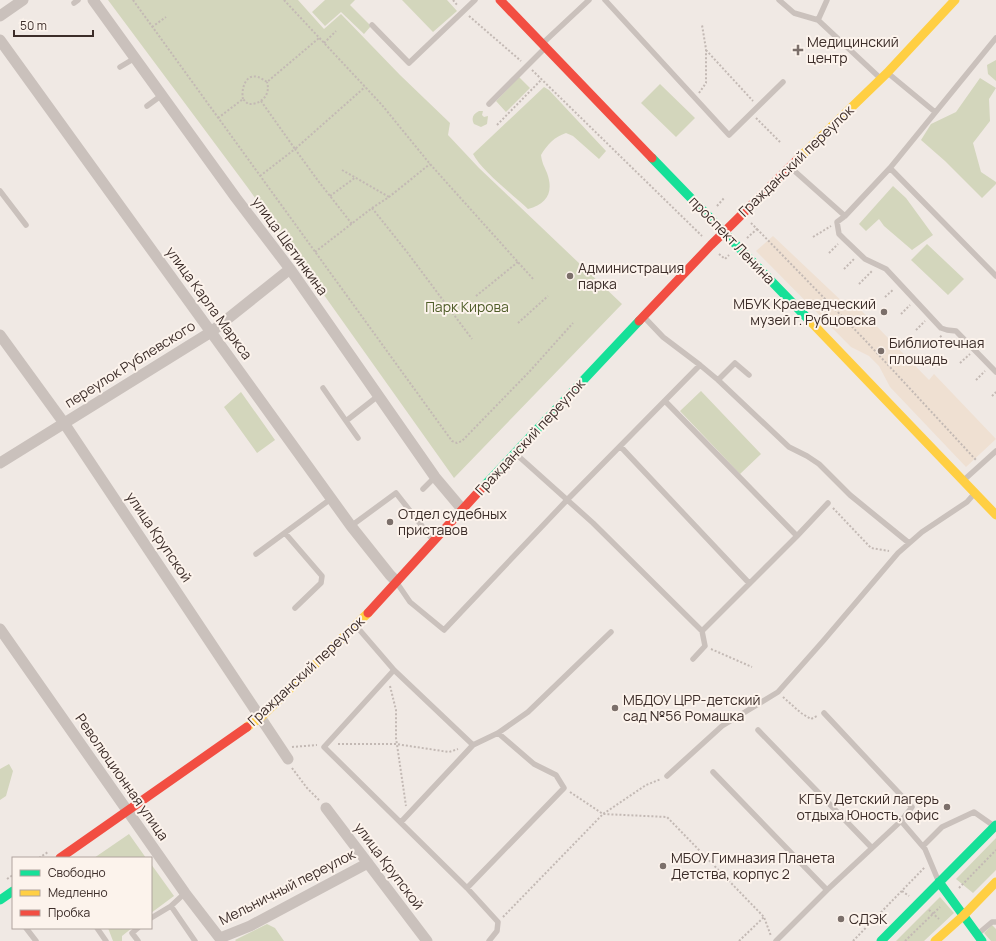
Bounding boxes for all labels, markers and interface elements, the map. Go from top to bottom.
scale bar [14,12,93,38]
text: 50 m [20,17,47,34]
place label: Медицинский центр [807,32,899,67]
marker: Медицинский центр [792,44,804,56]
street label: Гражданский переулок [734,100,858,221]
street label: проспект Ленина [685,191,779,288]
street label: улица Щетинкина [248,193,333,299]
street label: улица Карла Маркса [162,242,257,363]
place label: Администрация парка [578,258,684,293]
marker: Администрация парка [565,271,575,281]
place label: МБУК Краеведческий музей г. Рубцовска [733,294,876,329]
park label: Парк Кирова [425,297,509,316]
marker: МБУК Краеведческий музей г. Рубцовска [879,307,889,317]
street label: переулок Рублевского [61,316,199,412]
place label: Библиотечная площадь [889,333,984,368]
marker: Библиотечная площадь [876,346,886,356]
street label: Гражданский переулок [471,373,589,499]
street label: улица Крупской [122,488,197,585]
place label: Отдел судебных приставов [398,504,507,539]
marker: Отдел судебных приставов [385,517,395,527]
street label: Гражданский переулок [243,611,369,730]
place label: МБДОУ ЦРР-детский сад №56 Ромашка [623,690,761,725]
marker: МБДОУ ЦРР-детский сад №56 Ромашка [610,703,620,713]
street label: Революционная улица [71,709,173,844]
place label: КГБУ Детский лагерь отдыха Юность, офис [796,789,939,824]
marker: КГБУ Детский лагерь отдыха Юность, офис [942,802,952,812]
street label: улица Крупской [350,818,429,913]
street label: Мельничный переулок [215,843,359,929]
place label: МБОУ Гимназия Планета Детства, корпус 2 [671,848,835,883]
legend [12,857,152,929]
marker: МБОУ Гимназия Планета Детства, корпус 2 [658,861,668,871]
text: Свободно [48,864,106,881]
text: Медленно [48,884,108,901]
text: Пробка [48,904,90,921]
place label: СДЭК [849,909,888,928]
marker: СДЭК [836,914,846,924]

